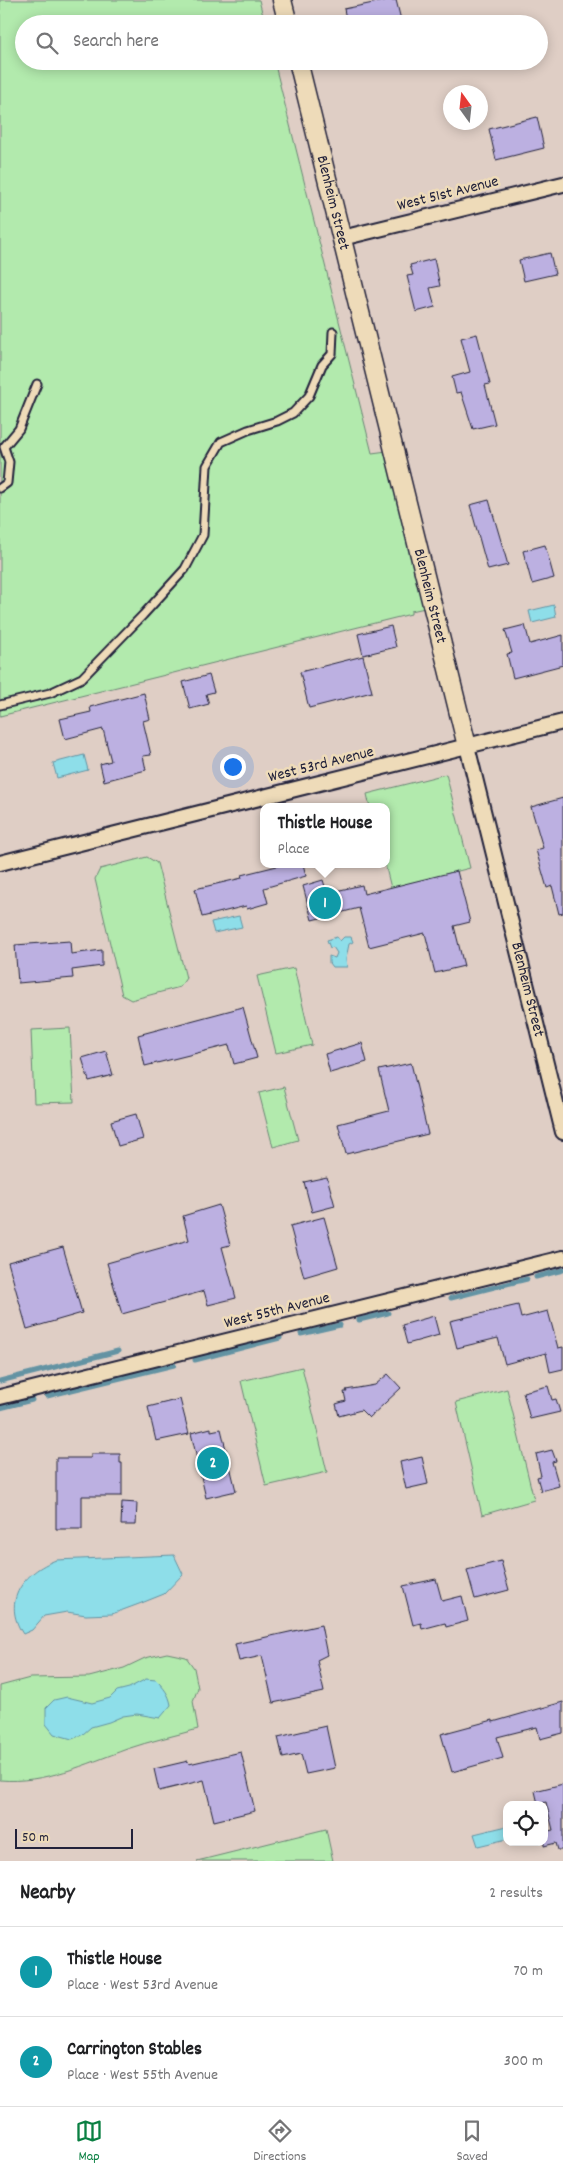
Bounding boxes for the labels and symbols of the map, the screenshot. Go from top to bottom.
north arrow [443,85,488,130]
street label: Blenheim Street [310,153,356,253]
street label: West 51st Avenue [395,170,501,218]
street label: Blenheim Street [407,546,453,646]
street label: West 53rd Avenue [266,741,376,789]
your location [220,754,246,780]
pin: 1 [309,884,341,922]
street label: Blenheim Street [505,940,550,1039]
street label: West 55th Avenue [222,1287,332,1335]
pin: 2 [197,1444,229,1482]
scale bar [15,1826,132,1849]

